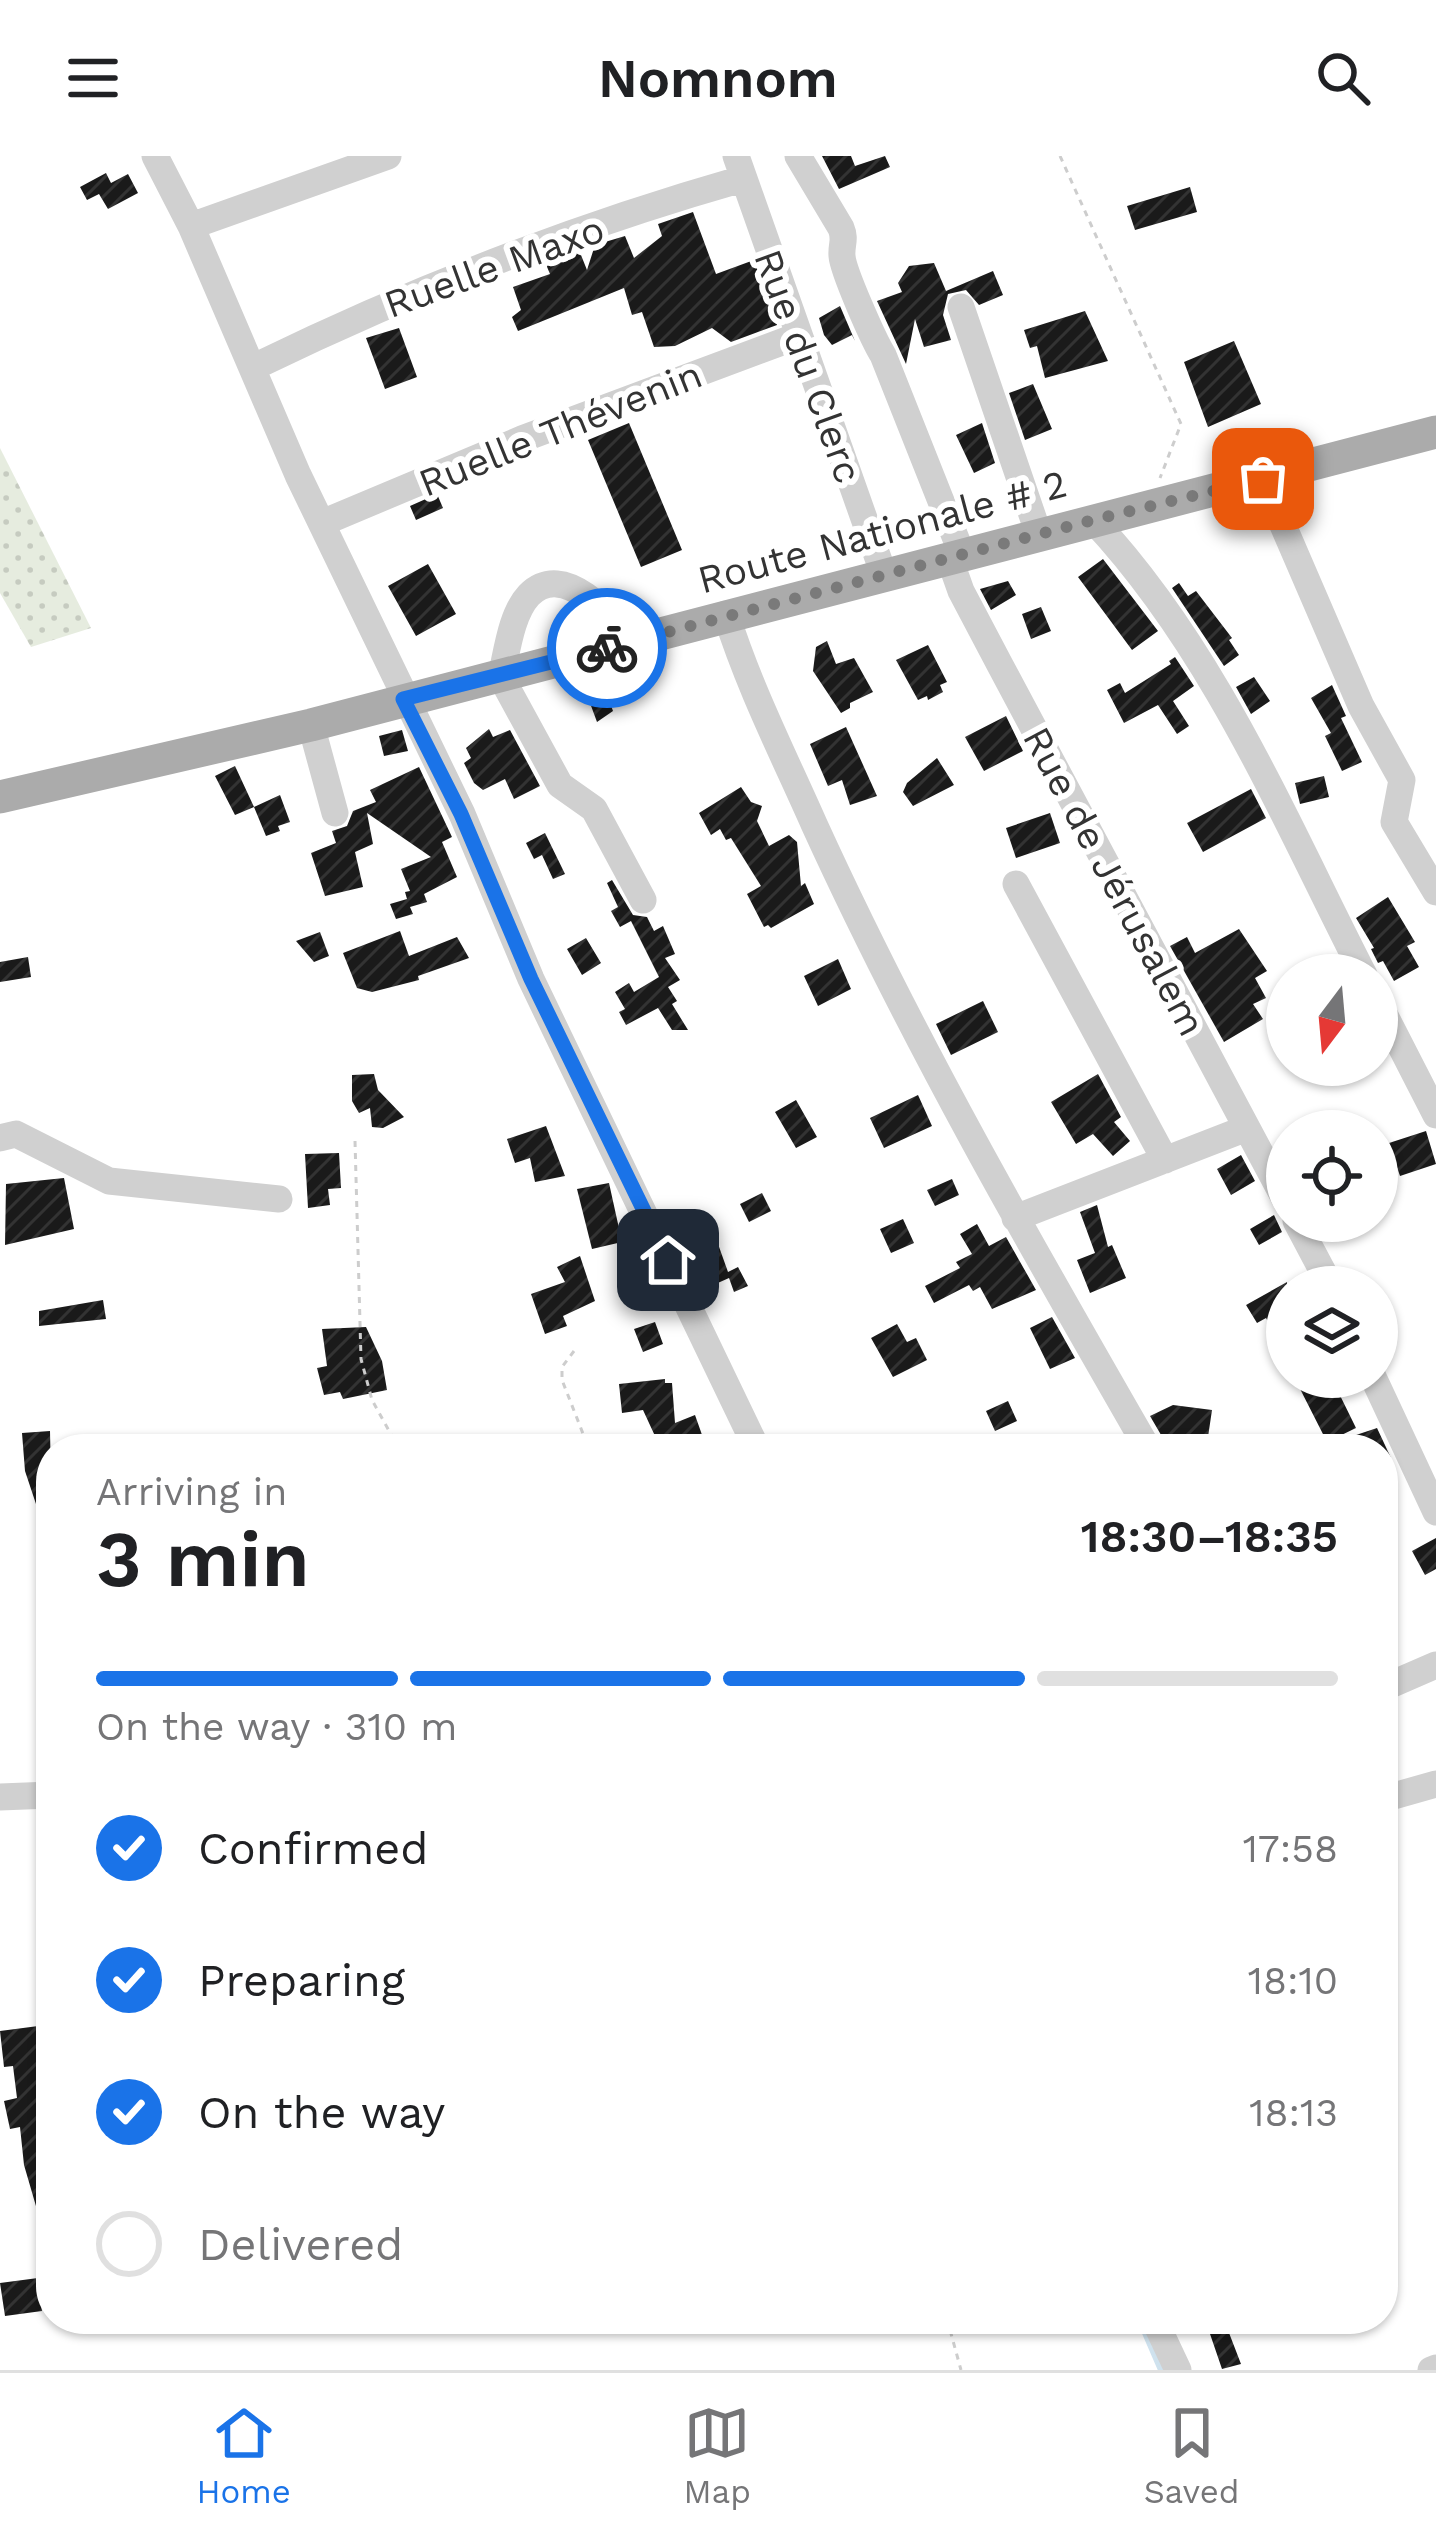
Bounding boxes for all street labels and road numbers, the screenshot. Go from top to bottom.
street label: Ruelle Maxo [378,206,610,327]
street label: Rue du Clerc [745,243,872,489]
street label: Ruelle Thévenin [412,351,708,506]
street label: Route Nationale # 2 [693,461,1071,602]
street label: Rue de Jérusalem [1014,719,1215,1043]

